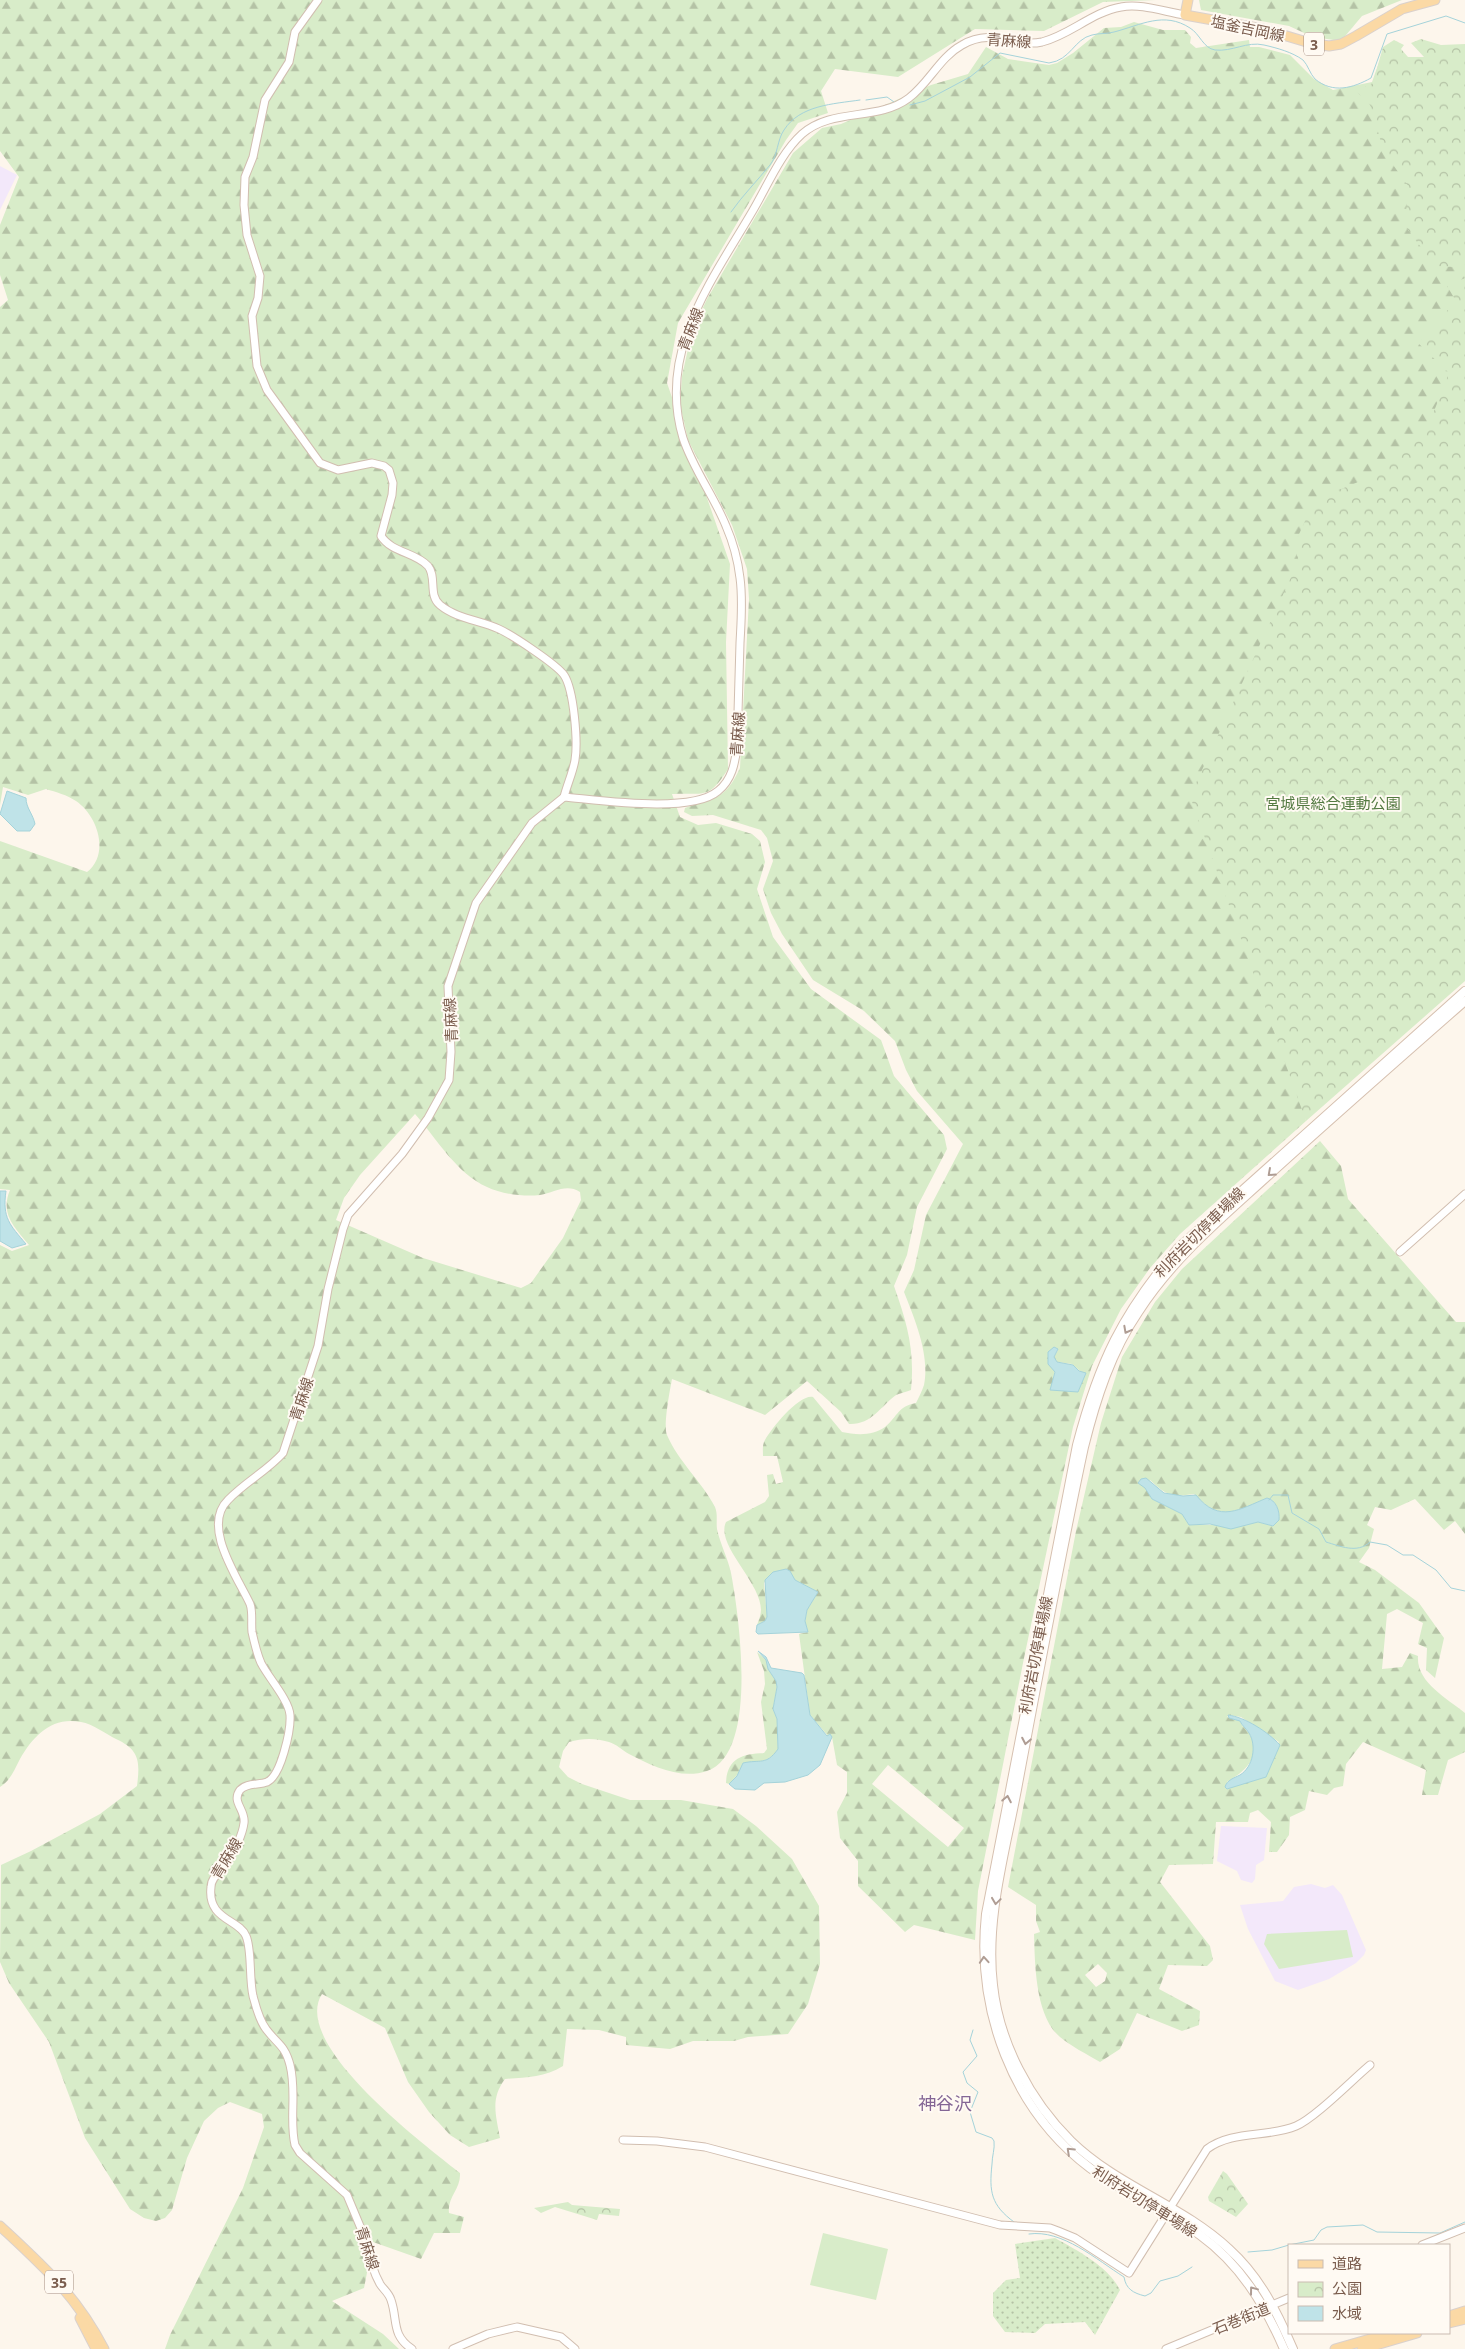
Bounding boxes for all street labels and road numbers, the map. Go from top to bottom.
street label: 塩釜吉岡線 [1209,10,1287,46]
street label: 青麻線 [986,28,1032,52]
road number: 3 [1304,33,1324,56]
street label: 青麻線 [673,304,707,354]
street label: 青麻線 [725,711,749,757]
street label: 青麻線 [439,997,461,1043]
street label: 利府岩切停車場線 [1149,1182,1249,1282]
street label: 青麻線 [285,1375,317,1423]
street label: 利府岩切停車場線 [1014,1594,1056,1716]
street label: 青麻線 [206,1834,246,1882]
street label: 利府岩切停車場線 [1089,2161,1201,2241]
street label: 青麻線 [352,2224,384,2272]
road number: 35 [45,2270,73,2294]
street label: 石巻街道 [1209,2297,1273,2339]

